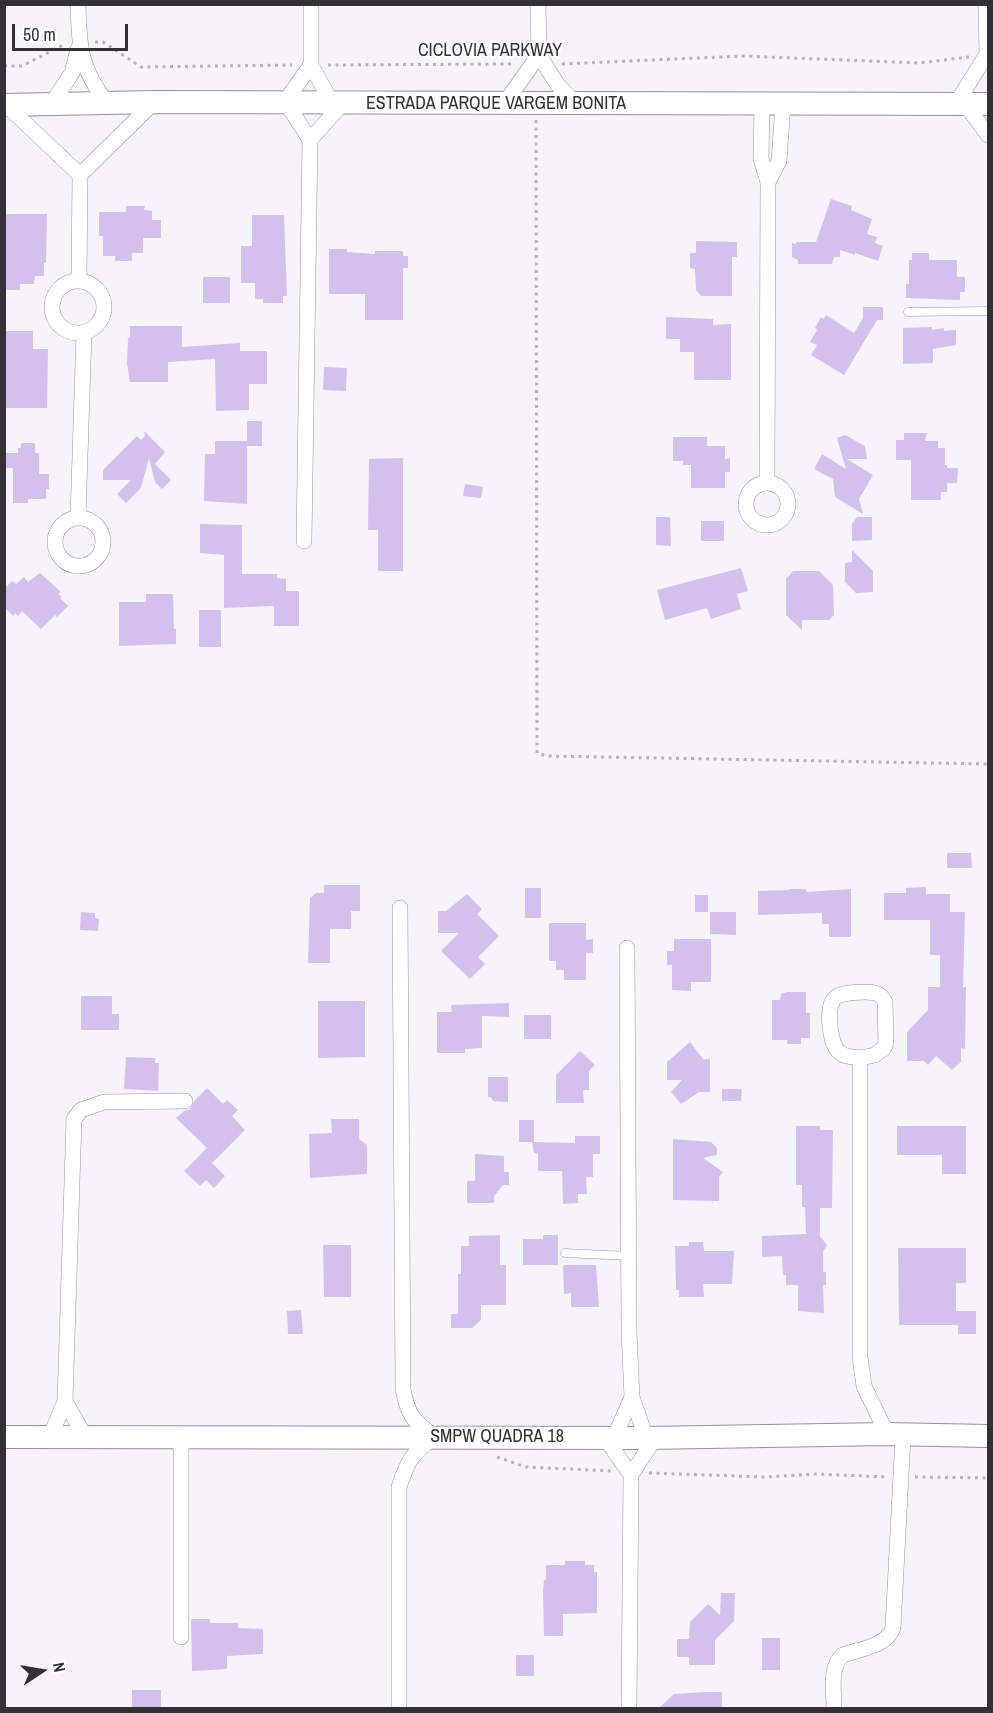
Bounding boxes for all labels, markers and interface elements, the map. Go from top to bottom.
scale bar [15,12,130,50]
text: 50 m [23,22,56,47]
street label: CICLOVIA PARKWAY [418,40,562,62]
street label: ESTRADA PARQUE VARGEM BONITA [366,93,626,115]
street label: SMPW QUADRA 18 [430,1426,564,1448]
north arrow [12,1641,72,1701]
text: N [48,1660,71,1674]

